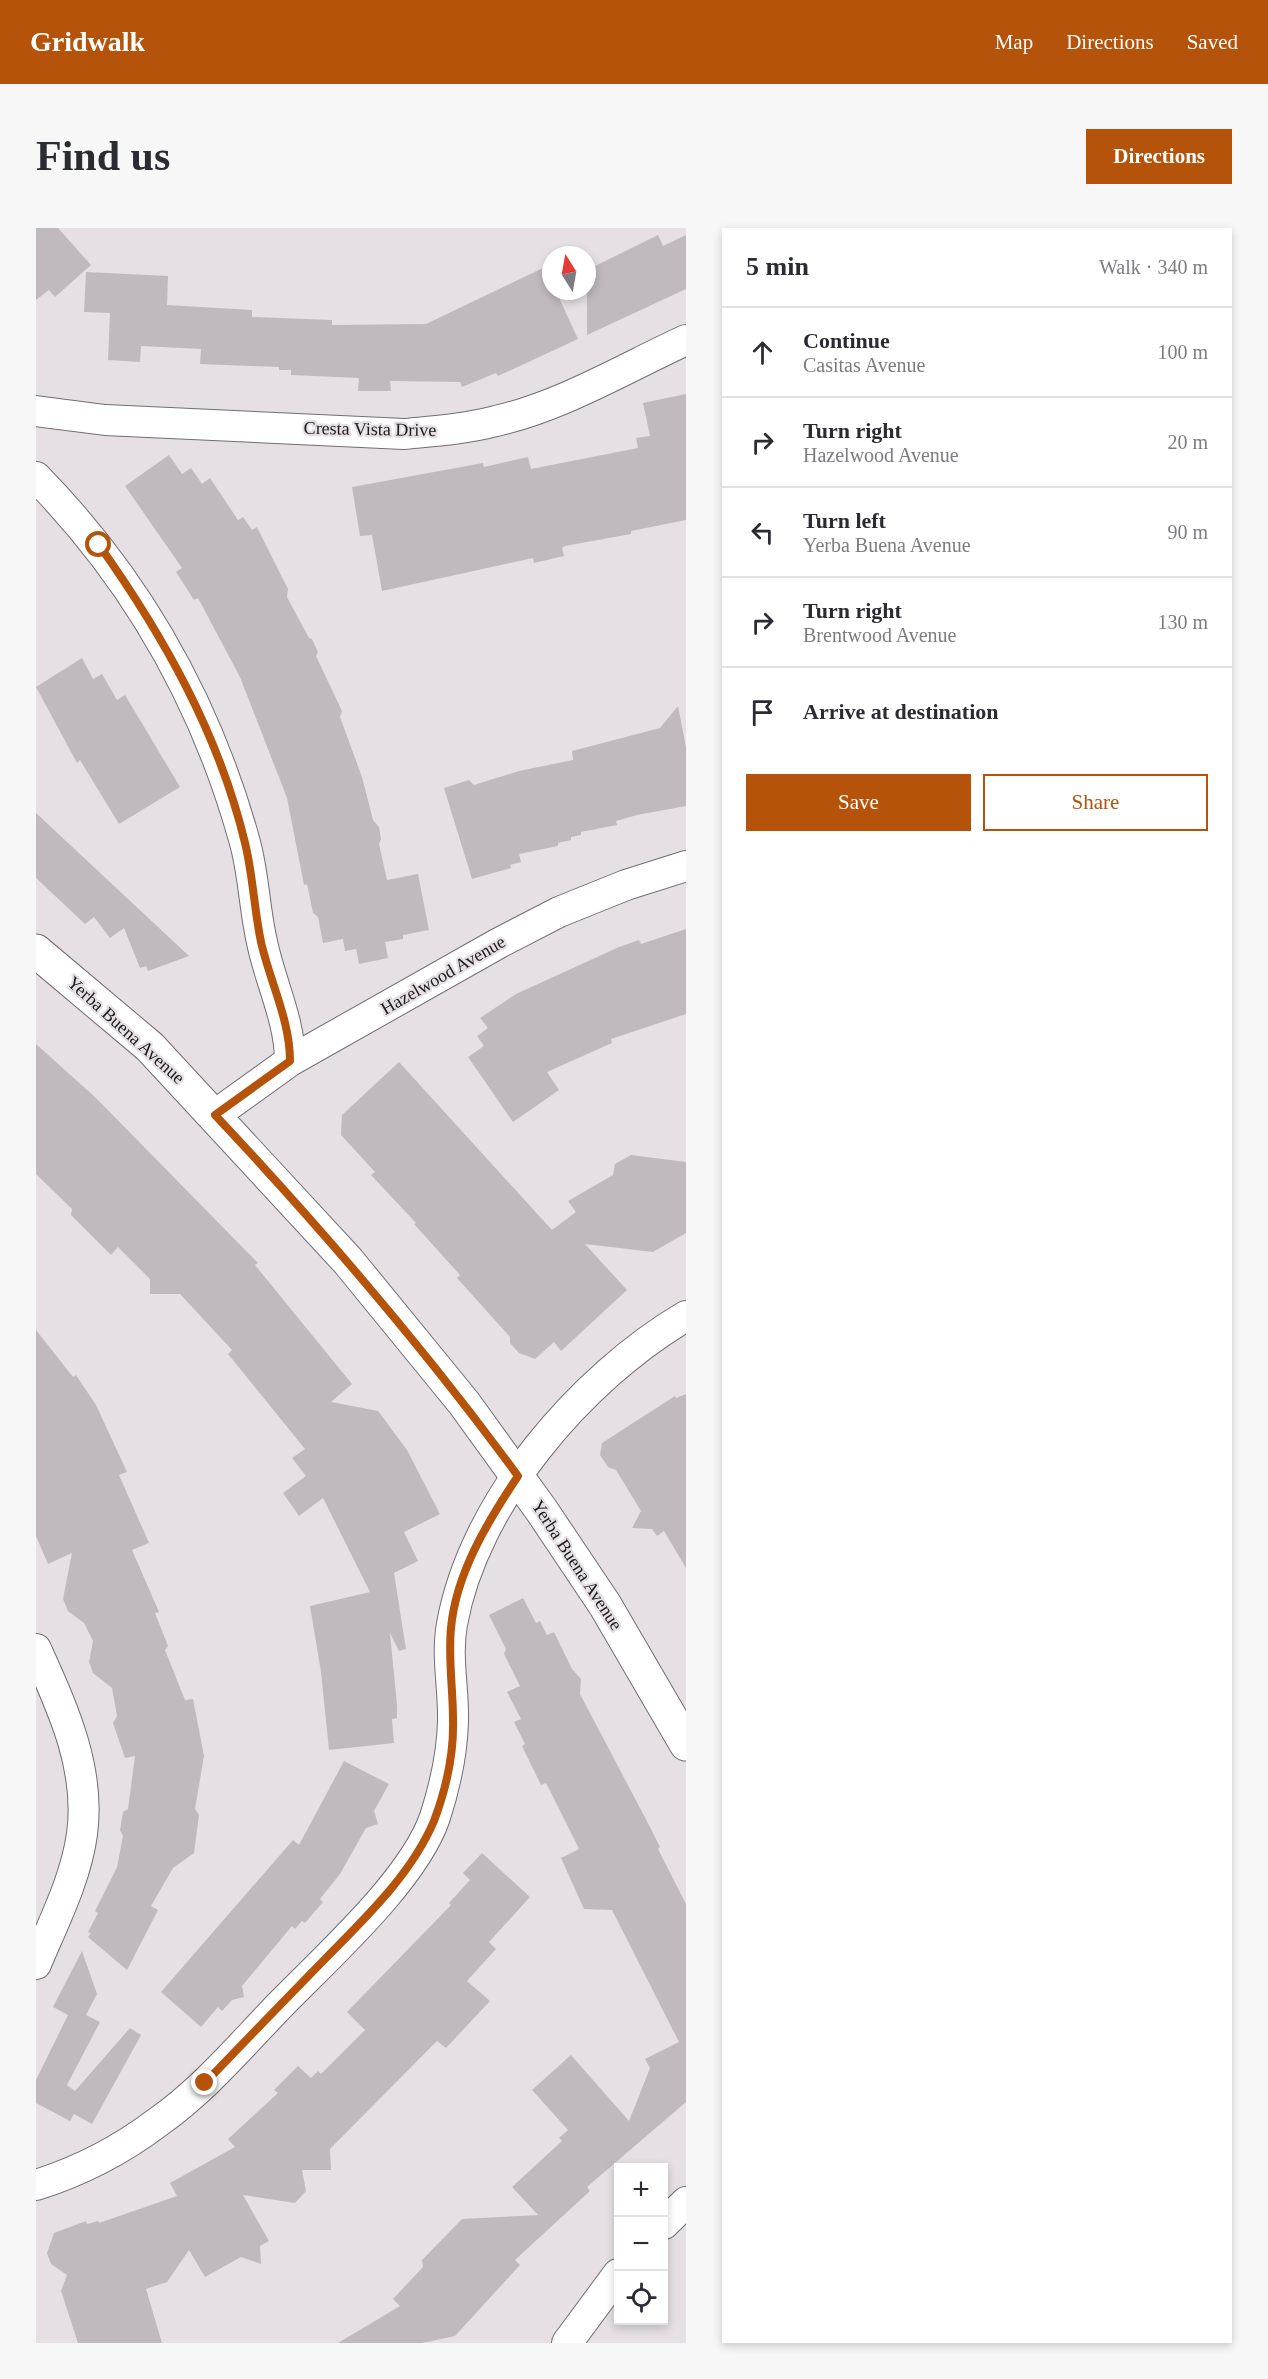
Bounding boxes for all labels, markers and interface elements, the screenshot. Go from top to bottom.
text: Gridwalk [30,26,145,57]
text: Map [995,30,1033,54]
text: Directions [1066,30,1154,54]
text: Saved [1187,30,1238,54]
button: Directions [1086,129,1232,184]
text: Find us [36,133,170,179]
north arrow [542,246,596,300]
text: 5 min [746,252,809,281]
text: Walk · 340 m [1099,256,1208,278]
text: Continue [803,328,890,353]
icon: ahead [746,336,779,369]
text: 100 m [1157,341,1208,363]
text: Casitas Avenue [803,354,925,376]
street label: Cresta Vista Drive [304,418,436,440]
text: Turn right [803,418,902,443]
icon: right [746,426,779,459]
text: 20 m [1167,431,1208,453]
text: Hazelwood Avenue [803,444,959,466]
text: Turn left [803,508,886,533]
icon: left [746,516,779,549]
text: 90 m [1167,521,1208,543]
route start [85,531,111,557]
text: Yerba Buena Avenue [803,534,971,556]
text: Turn right [803,598,902,623]
icon: right [746,606,779,639]
text: 130 m [1157,611,1208,633]
text: Brentwood Avenue [803,624,957,646]
icon: arrive [746,696,779,729]
text: Arrive at destination [803,699,999,724]
button: Save [746,774,971,831]
button: Share [983,774,1208,831]
street label: Hazelwood Avenue [377,931,509,1019]
street label: Yerba Buena Avenue [63,972,189,1088]
street label: Yerba Buena Avenue [528,1496,626,1634]
route end [191,2069,217,2095]
map controls [614,2163,668,2325]
button: + [614,2163,668,2217]
button: − [614,2217,668,2271]
button: locate [614,2271,668,2325]

